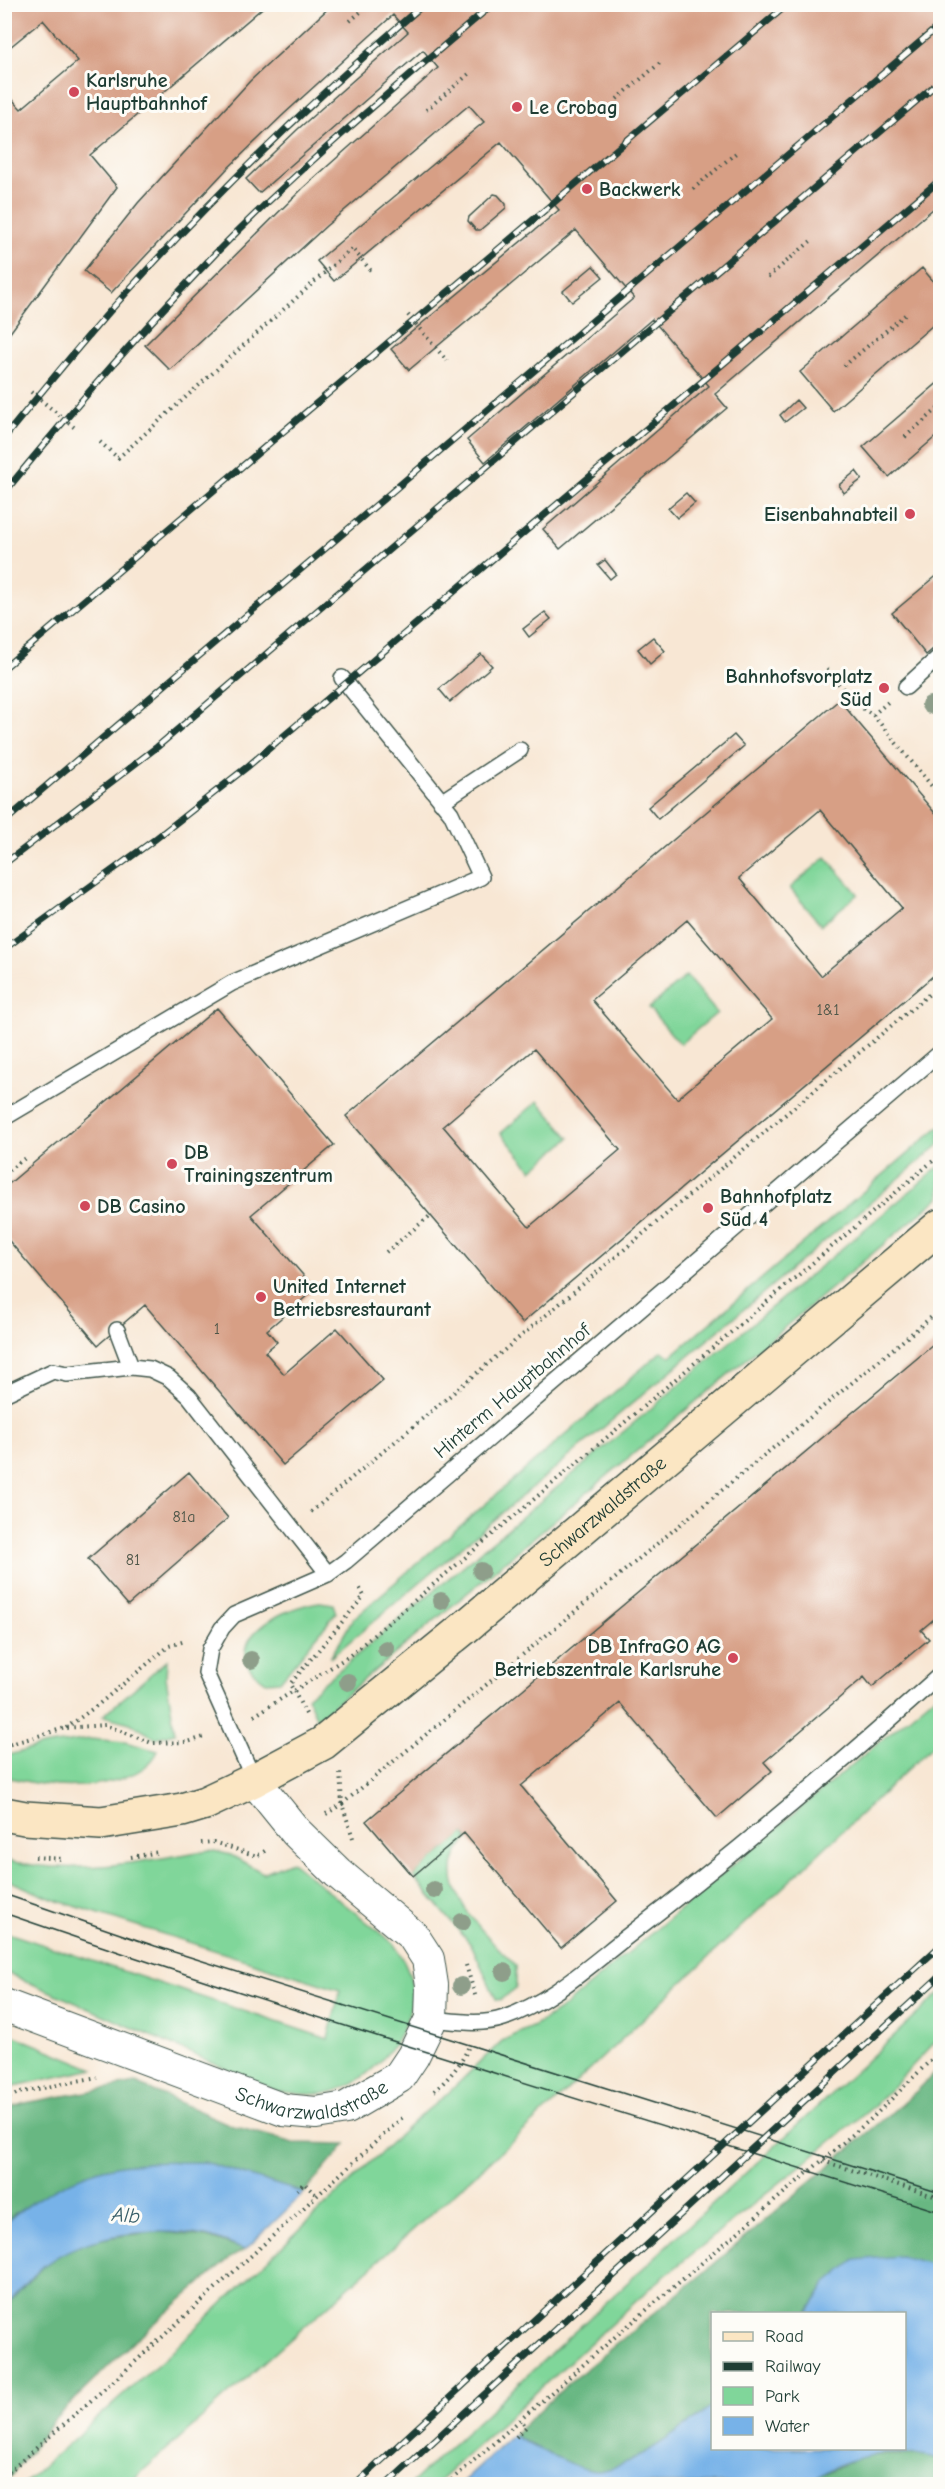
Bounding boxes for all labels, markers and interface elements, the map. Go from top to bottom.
place label: Karlsruhe Hauptbahnhof [86,69,209,115]
marker: Karlsruhe Hauptbahnhof [67,85,81,99]
place label: Le Crobag [529,96,618,119]
marker: Le Crobag [510,100,524,114]
place label: Backwerk [599,178,681,201]
marker: Backwerk [580,182,594,196]
place label: Eisenbahnabteil [764,503,898,526]
marker: Eisenbahnabteil [903,507,917,521]
place label: Bahnhofsvorplatz Süd [725,665,872,711]
marker: Bahnhofsvorplatz Süd [877,681,891,695]
house number: 1&1 [817,1001,839,1019]
place label: DB Trainingszentrum [184,1141,333,1187]
marker: DB Trainingszentrum [165,1157,179,1171]
place label: Bahnhofplatz Süd 4 [720,1185,832,1231]
place label: DB Casino [97,1195,186,1218]
marker: DB Casino [78,1199,92,1213]
marker: Bahnhofplatz Süd 4 [701,1201,715,1215]
place label: United Internet Betriebsrestaurant [273,1275,431,1321]
marker: United Internet Betriebsrestaurant [254,1290,268,1304]
street label: Hinterm Hauptbahnhof [429,1318,596,1463]
house number: 1 [214,1320,220,1338]
street label: Schwarzwaldstraße [534,1451,671,1572]
house number: 81a [173,1508,195,1526]
house number: 81 [126,1551,140,1569]
place label: DB InfraGO AG Betriebszentrale Karlsruhe [494,1635,721,1681]
marker: DB InfraGO AG Betriebszentrale Karlsruhe [726,1651,740,1665]
street label: Schwarzwaldstraße [232,2075,392,2125]
water label: Alb [110,2202,141,2228]
legend [711,2312,906,2450]
text: Road [765,2326,804,2347]
text: Railway [765,2356,822,2377]
text: Park [765,2386,800,2407]
text: Water [765,2416,810,2437]

